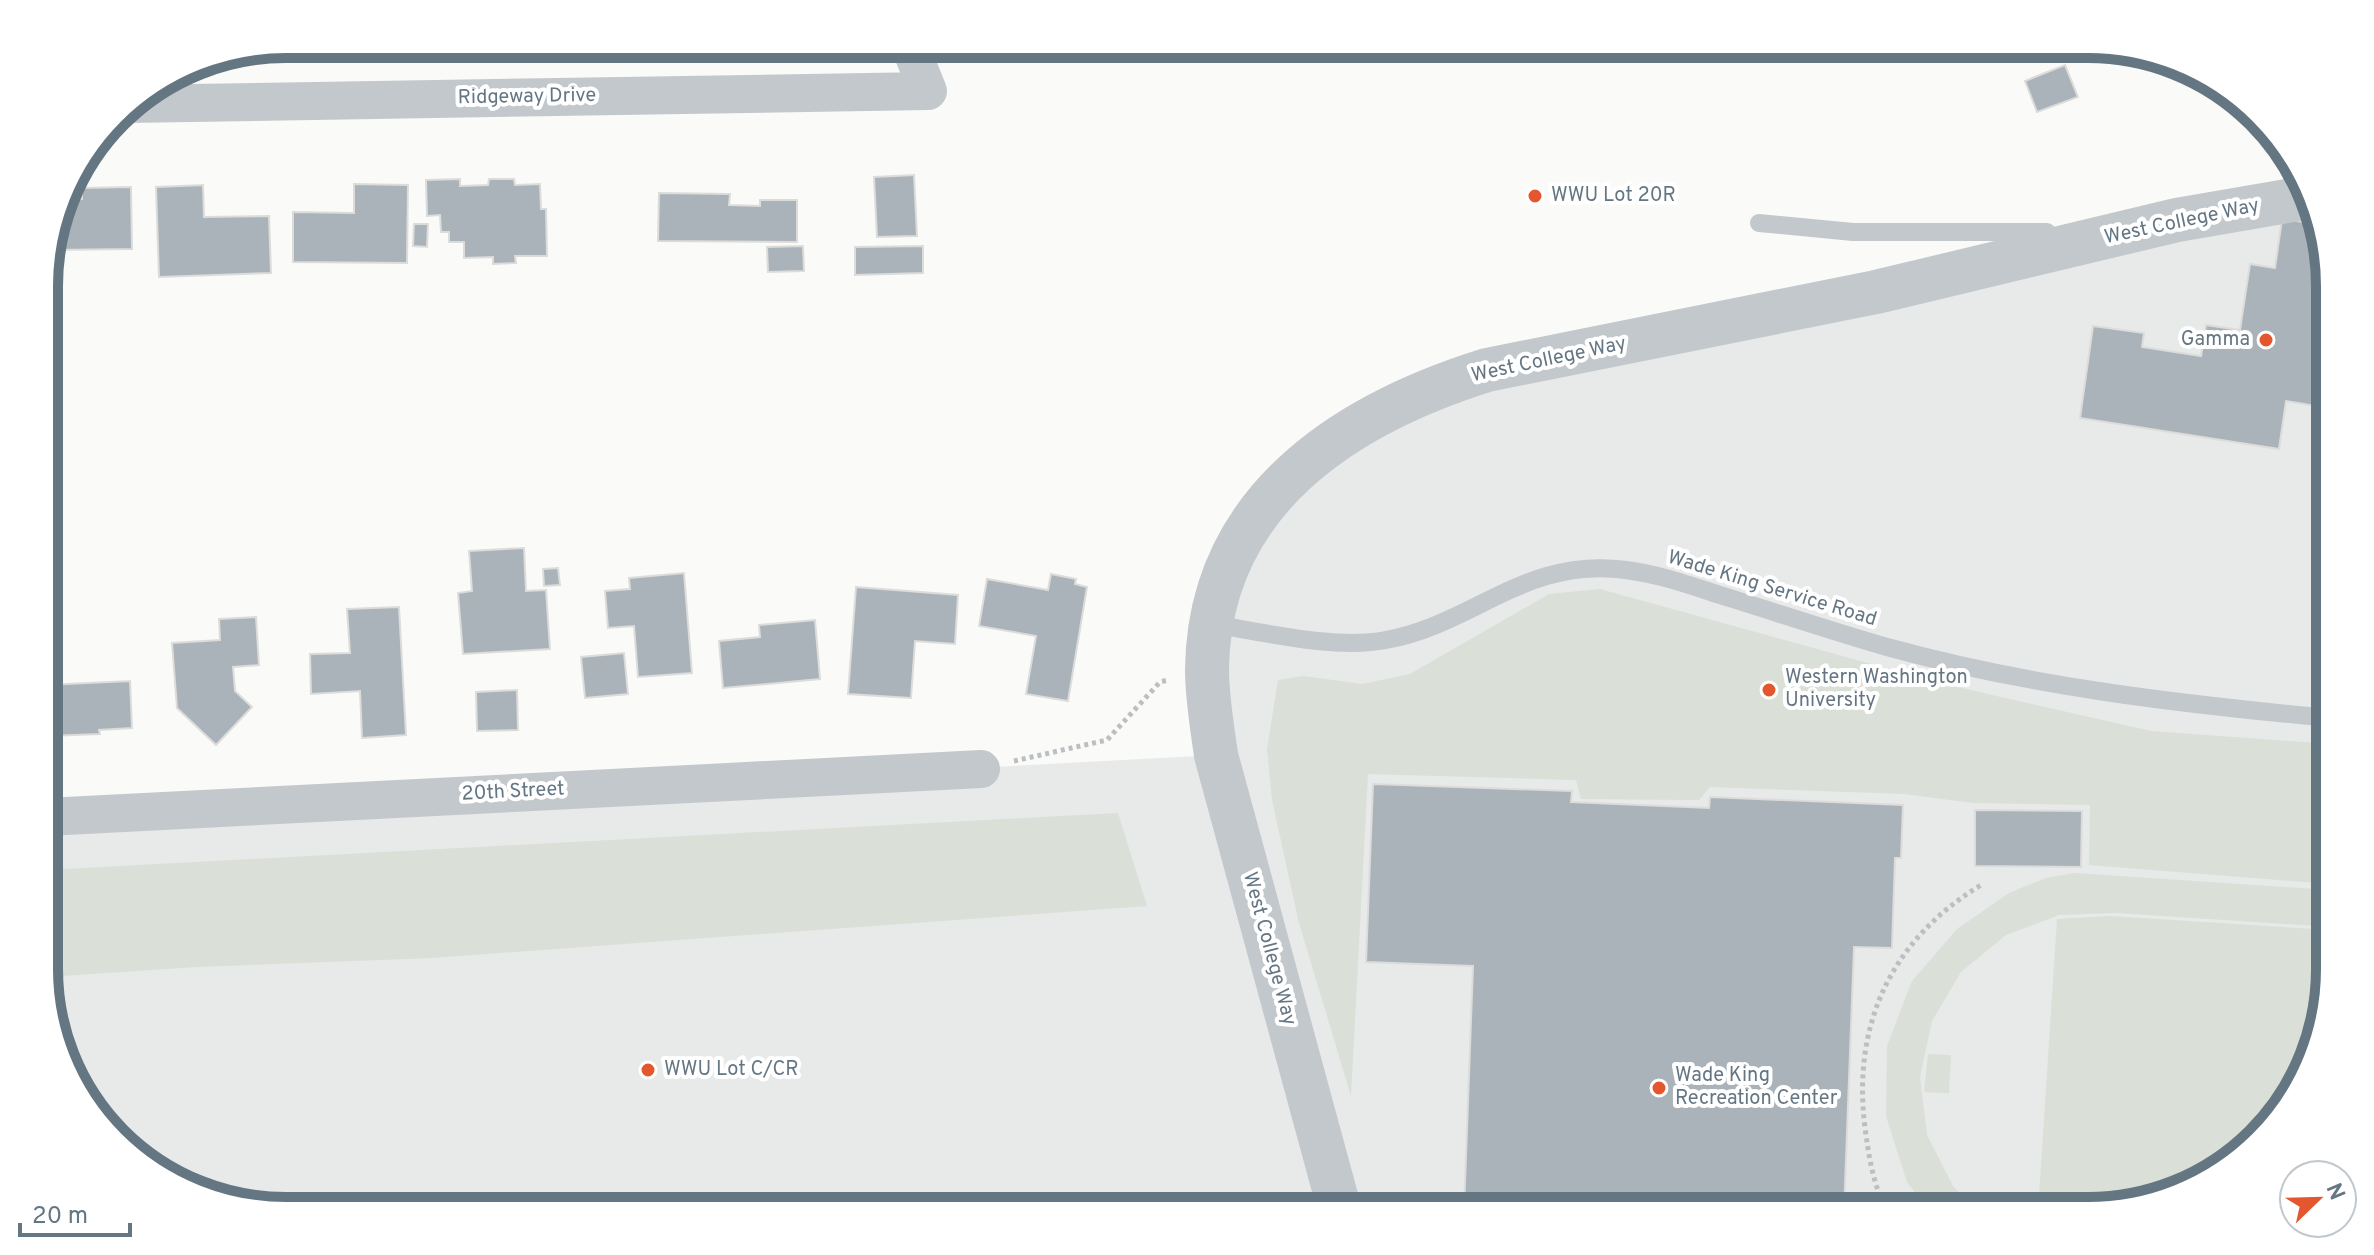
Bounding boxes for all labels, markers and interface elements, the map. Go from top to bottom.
street label: Ridgeway Drive [457,83,597,111]
place label: WWU Lot 20R [1551,183,1676,209]
marker: WWU Lot 20R [1526,187,1544,205]
street label: West College Way [2102,193,2262,251]
place label: Gamma [2181,327,2250,353]
street label: West College Way [1469,331,1629,389]
marker: Gamma [2257,331,2275,349]
street label: Wade King Service Road [1664,545,1880,633]
place label: Western Washington University [1785,665,1968,714]
marker: Western Washington University [1760,681,1778,699]
street label: 20th Street [461,776,565,808]
street label: West College Way [1236,869,1302,1029]
place label: WWU Lot C/CR [664,1057,798,1083]
marker: WWU Lot C/CR [639,1061,657,1079]
place label: Wade King Recreation Center [1675,1063,1838,1112]
marker: Wade King Recreation Center [1650,1079,1668,1097]
north arrow [2278,1159,2358,1239]
text: N [2319,1180,2350,1205]
scale bar [20,1187,130,1237]
text: 20 m [32,1202,88,1232]

